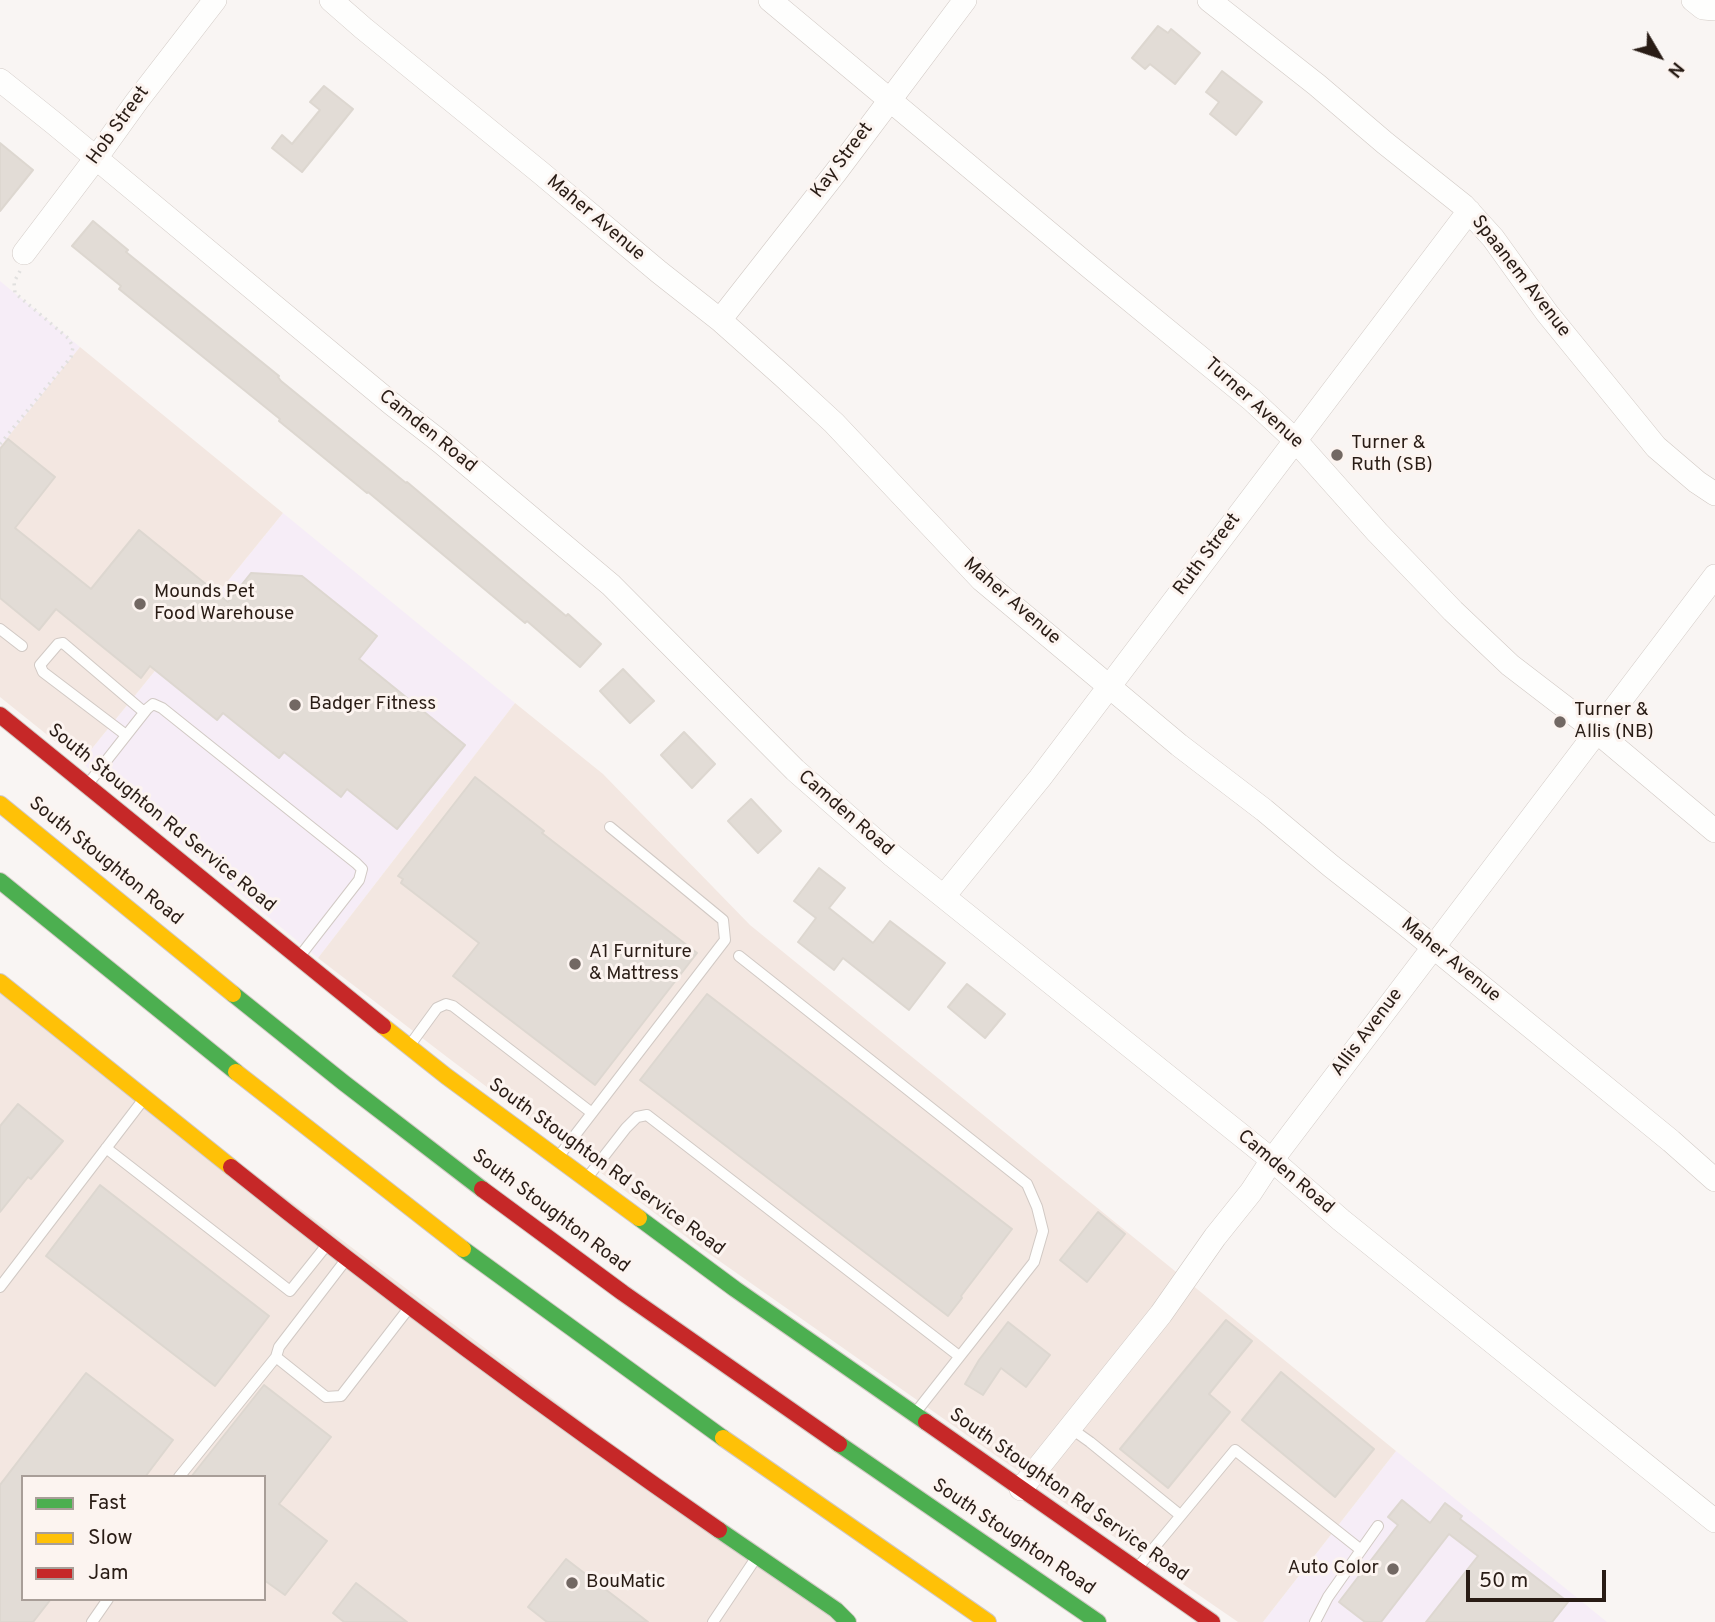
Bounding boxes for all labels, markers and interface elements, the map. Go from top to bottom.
north arrow [1624,21,1694,91]
text: N [1662,56,1689,82]
street label: Hob Street [83,82,155,170]
street label: Kay Street [807,119,879,203]
street label: Maher Avenue [541,171,649,267]
street label: Spaanem Avenue [1465,212,1575,342]
street label: Turner Avenue [1199,354,1307,454]
street label: Camden Road [374,386,480,478]
place label: Turner & Ruth (SB) [1351,433,1433,477]
marker: Turner & Ruth (SB) [1329,447,1345,463]
street label: Ruth Street [1170,509,1246,601]
street label: Maher Avenue [958,554,1064,650]
place label: Mounds Pet Food Warehouse [154,582,294,626]
marker: Mounds Pet Food Warehouse [132,596,148,612]
place label: Badger Fitness [309,694,436,716]
marker: Badger Fitness [287,697,303,713]
place label: Turner & Allis (NB) [1574,700,1654,744]
marker: Turner & Allis (NB) [1552,714,1568,730]
street label: South Stoughton Rd Service Road [42,720,280,918]
street label: Camden Road [793,766,897,862]
street label: South Stoughton Road [23,793,187,931]
street label: Maher Avenue [1396,914,1504,1008]
place label: A1 Furniture & Mattress [589,942,692,986]
marker: A1 Furniture & Mattress [567,956,583,972]
street label: Allis Avenue [1327,984,1409,1082]
street label: South Stoughton Rd Service Road [483,1075,729,1261]
street label: Camden Road [1232,1126,1338,1220]
street label: South Stoughton Road [467,1145,633,1279]
street label: South Stoughton Rd Service Road [944,1404,1192,1588]
legend [21,1475,266,1601]
street label: South Stoughton Road [927,1475,1099,1601]
text: Fast [88,1490,127,1517]
text: Slow [88,1525,133,1552]
scale bar [1470,1556,1610,1600]
place label: Auto Color [1288,1558,1379,1580]
text: Jam [88,1560,129,1587]
marker: Auto Color [1385,1561,1401,1577]
text: 50 m [1479,1568,1528,1595]
place label: BouMatic [586,1572,665,1594]
marker: BouMatic [564,1575,580,1591]

